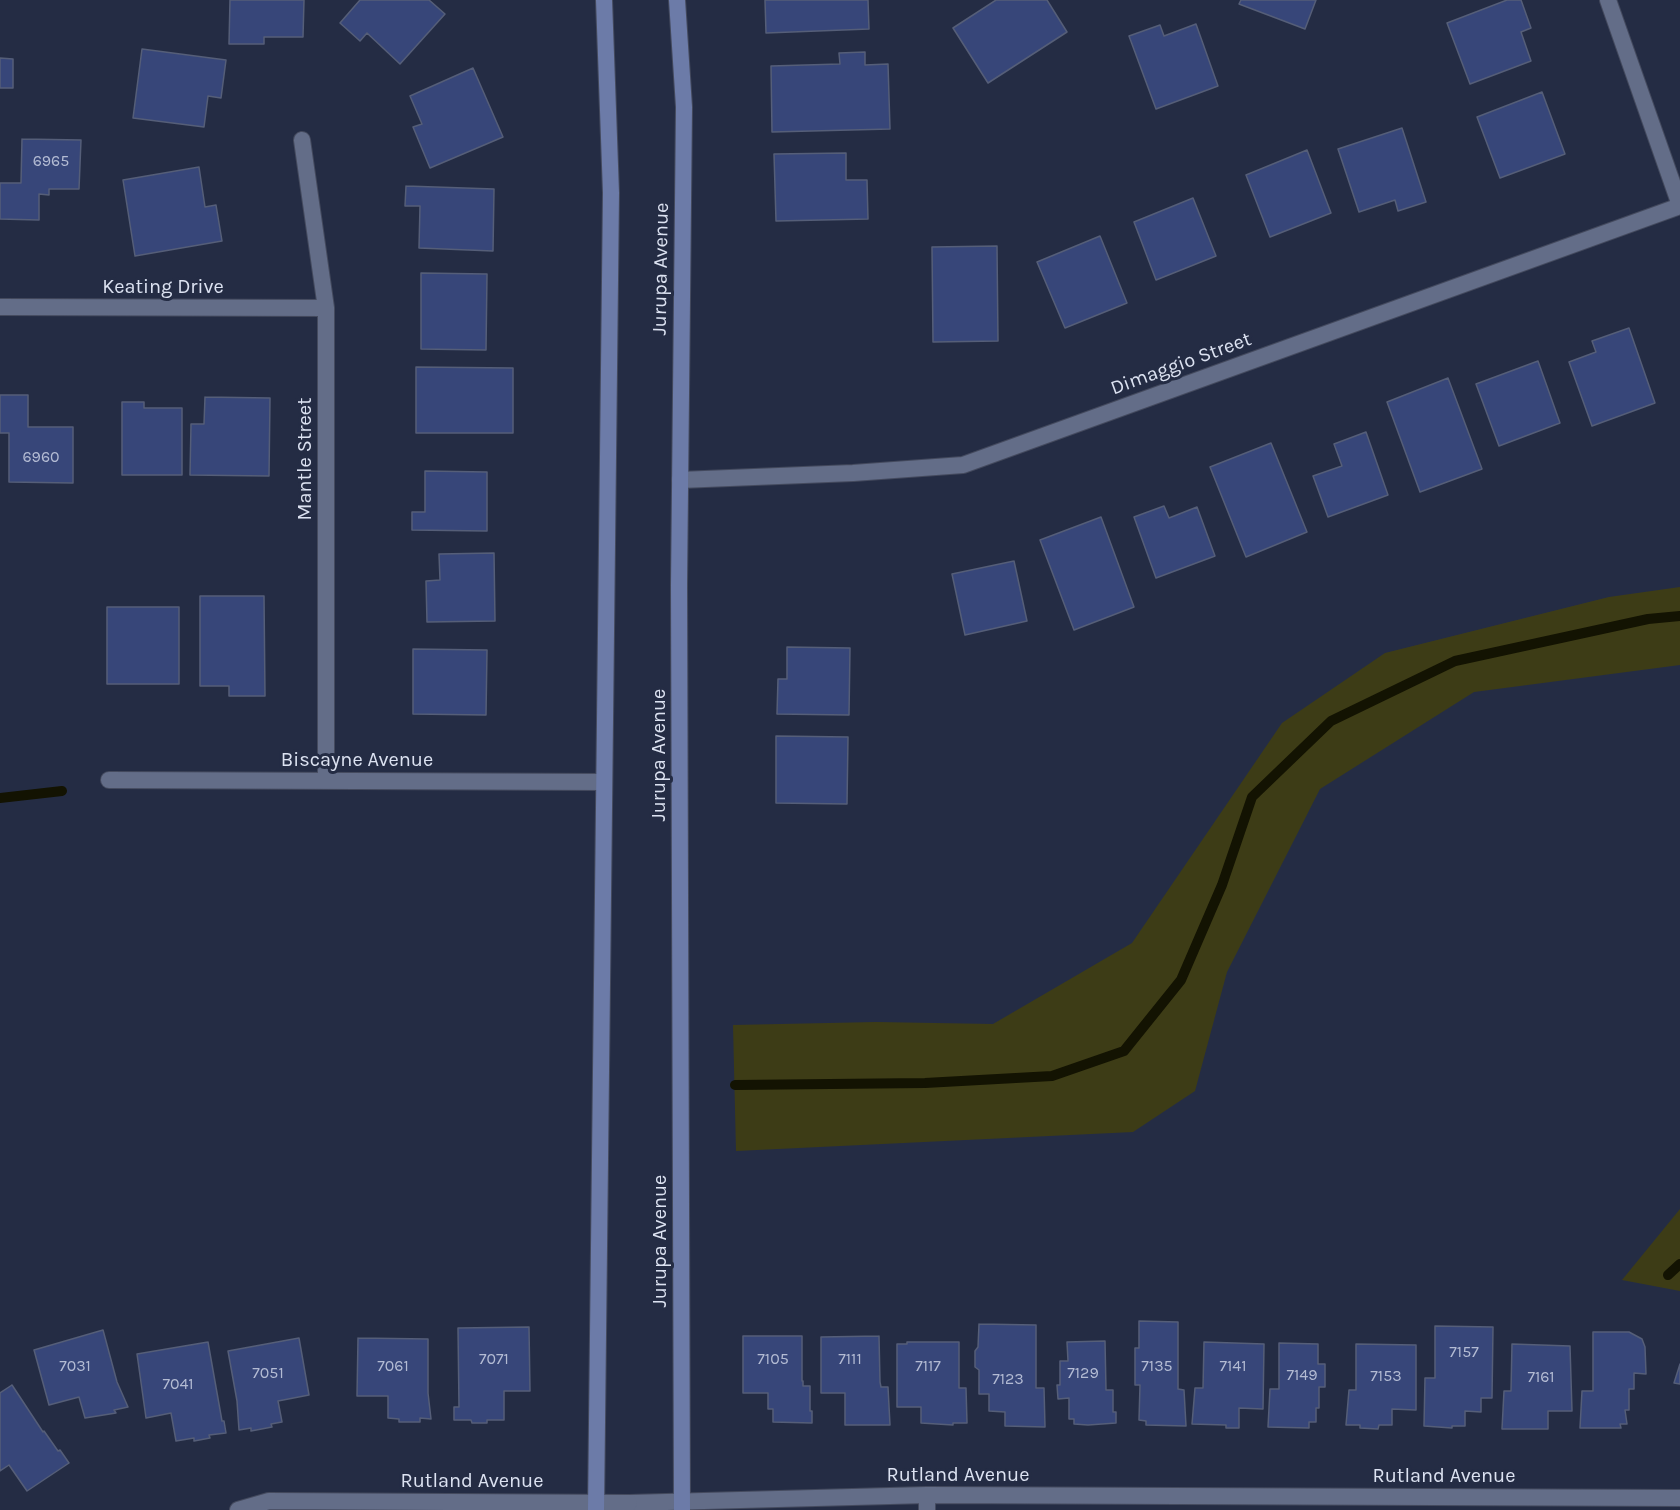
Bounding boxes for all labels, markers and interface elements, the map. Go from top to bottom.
house number: 6965 [33,151,69,171]
street label: Jurupa Avenue [648,202,674,336]
street label: Keating Drive [102,275,224,299]
street label: Dimaggio Street [1107,327,1255,401]
street label: Mantle Street [293,397,317,521]
house number: 6960 [22,447,60,467]
street label: Jurupa Avenue [647,689,671,821]
street label: Biscayne Avenue [281,748,433,772]
street label: Jurupa Avenue [648,1175,672,1307]
house number: 7157 [1449,1342,1479,1362]
house number: 7071 [479,1349,509,1369]
house number: 7105 [757,1349,789,1369]
house number: 7111 [838,1349,862,1369]
house number: 7031 [59,1356,91,1376]
house number: 7061 [377,1356,409,1376]
house number: 7117 [915,1356,941,1376]
house number: 7135 [1141,1356,1173,1376]
house number: 7141 [1219,1356,1247,1376]
house number: 7051 [252,1363,284,1383]
house number: 7129 [1067,1363,1099,1383]
house number: 7149 [1286,1365,1318,1385]
house number: 7153 [1370,1366,1402,1386]
house number: 7161 [1527,1367,1555,1387]
house number: 7123 [992,1369,1024,1389]
house number: 7041 [162,1374,194,1394]
street label: Rutland Avenue [887,1463,1029,1487]
street label: Rutland Avenue [1373,1464,1515,1488]
street label: Rutland Avenue [401,1469,543,1493]

